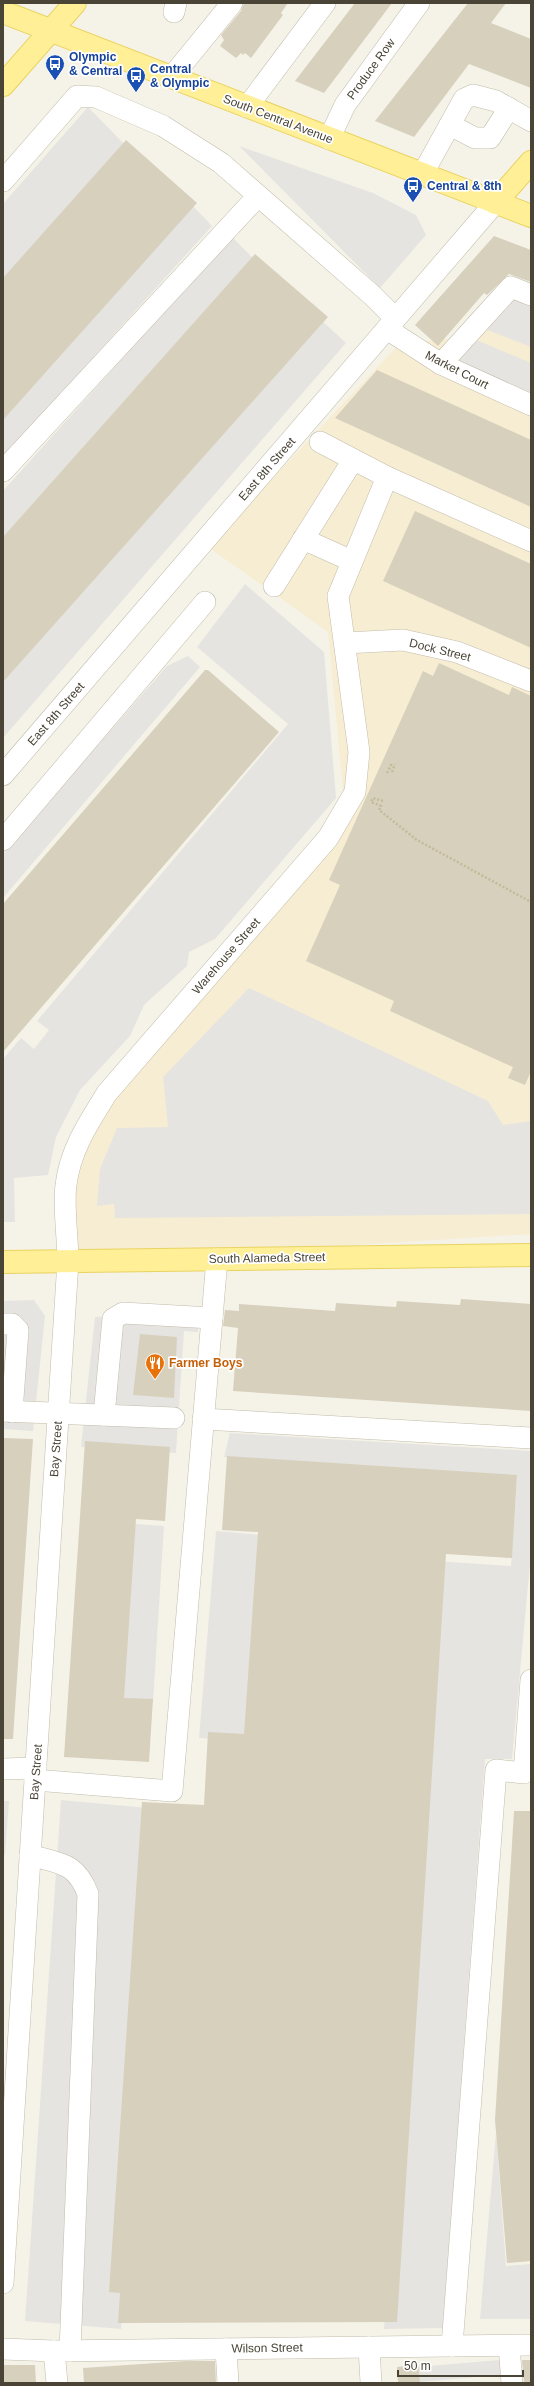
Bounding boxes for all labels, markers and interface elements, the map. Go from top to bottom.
street label: Produce Row [344,35,398,102]
place label: Olympic & Central [69,50,122,78]
bus stop icon: Olympic & Central [44,53,66,81]
place label: Central & Olympic [150,62,210,90]
bus stop icon: Central & Olympic [125,65,147,93]
street label: South Central Avenue [221,92,335,147]
bus stop icon: Central & 8th [402,175,424,203]
place label: Central & 8th [427,179,502,193]
street label: Market Court [423,348,492,392]
street label: East 8th Street [236,434,299,504]
street label: Dock Street [408,636,473,665]
street label: East 8th Street [25,679,88,749]
street label: Warehouse Street [189,915,263,997]
street label: South Alameda Street [209,1250,326,1266]
restaurant icon: Farmer Boys [144,1352,166,1380]
place label: Farmer Boys [169,1356,243,1370]
street label: Bay Street [47,1420,65,1477]
street label: Bay Street [27,1743,45,1800]
street label: Wilson Street [231,2340,303,2356]
scale bar [398,2352,523,2378]
text: 50 m [404,2359,431,2373]

